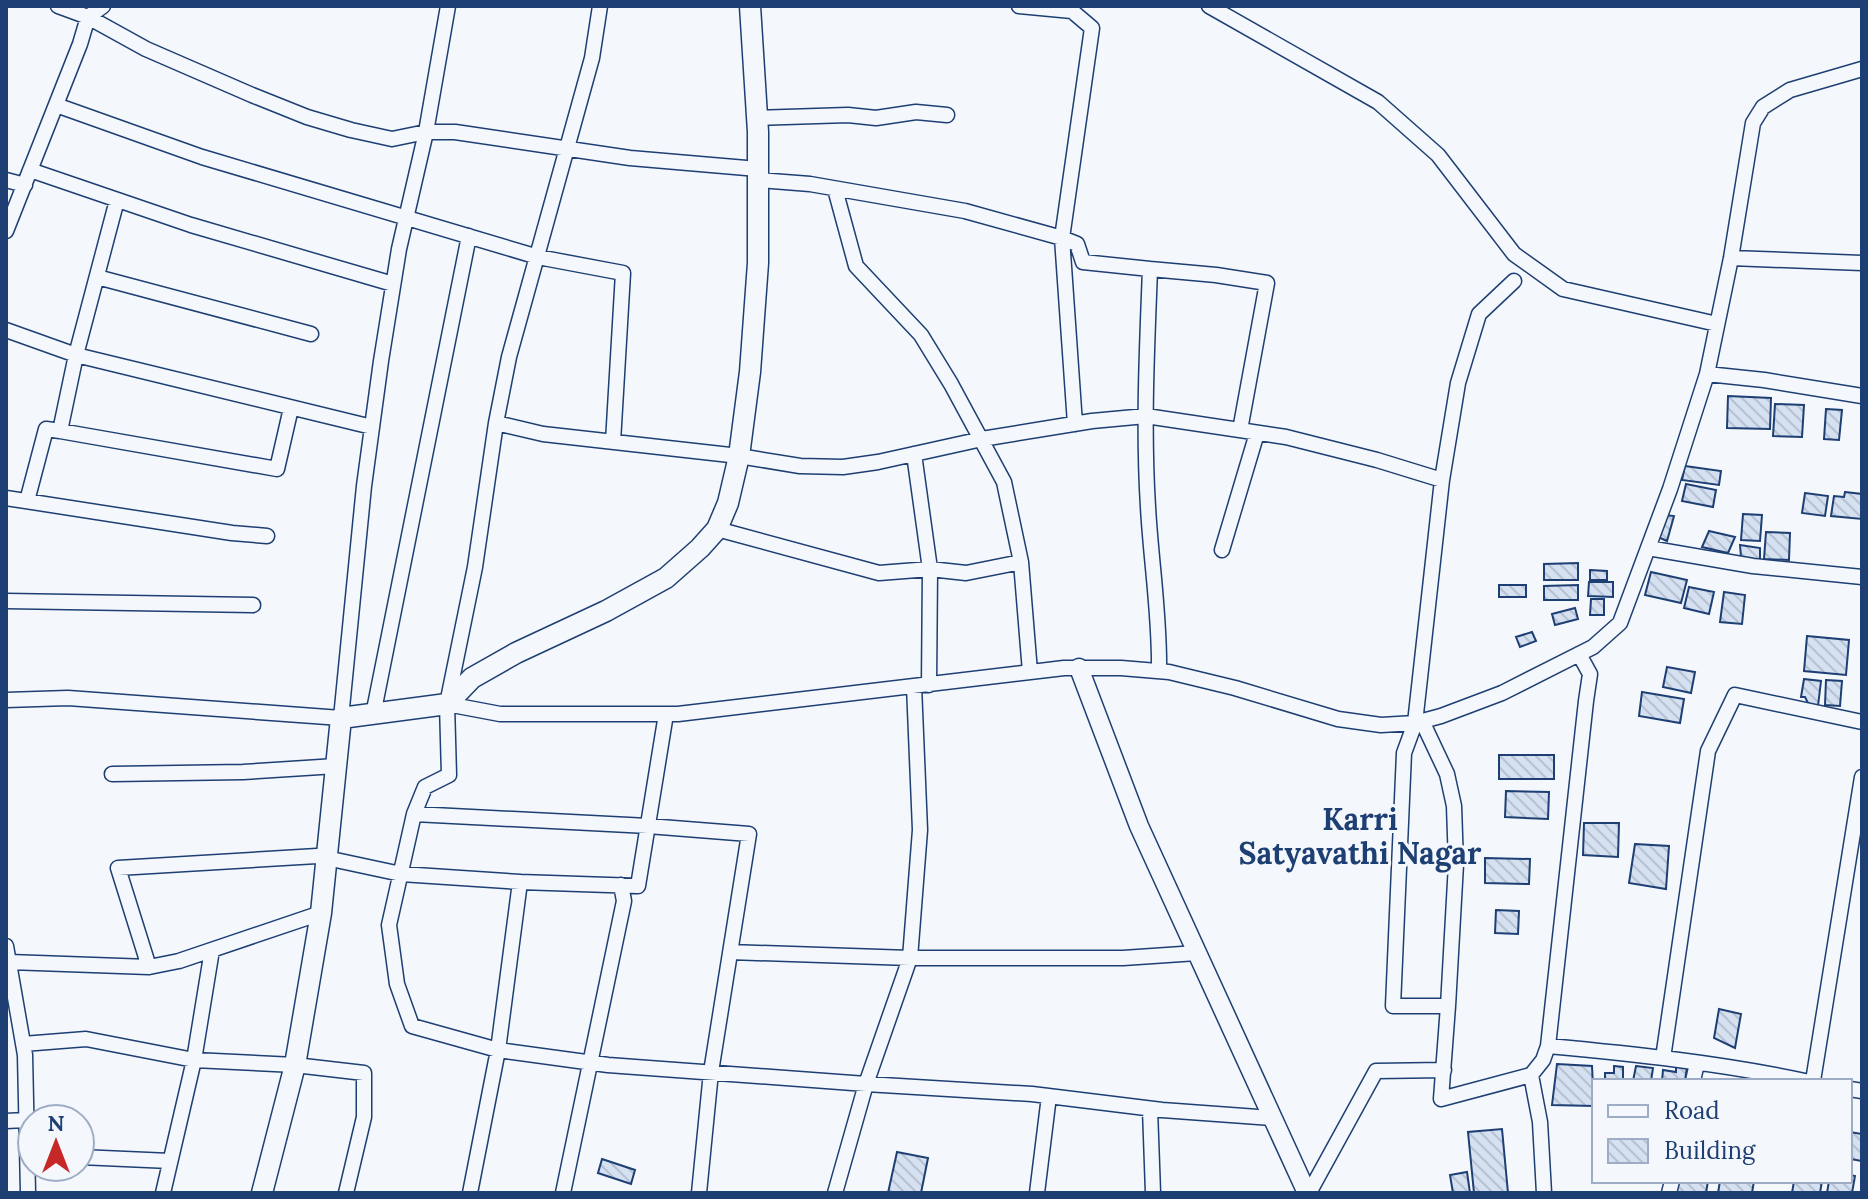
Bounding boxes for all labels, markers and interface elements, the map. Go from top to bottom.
district label: Karri Satyavathi Nagar [1239,800,1482,873]
legend [1592,1079,1852,1183]
text: Road [1664,1095,1720,1126]
north arrow [16,1103,96,1183]
text: N [47,1109,65,1137]
text: Building [1664,1135,1756,1166]

